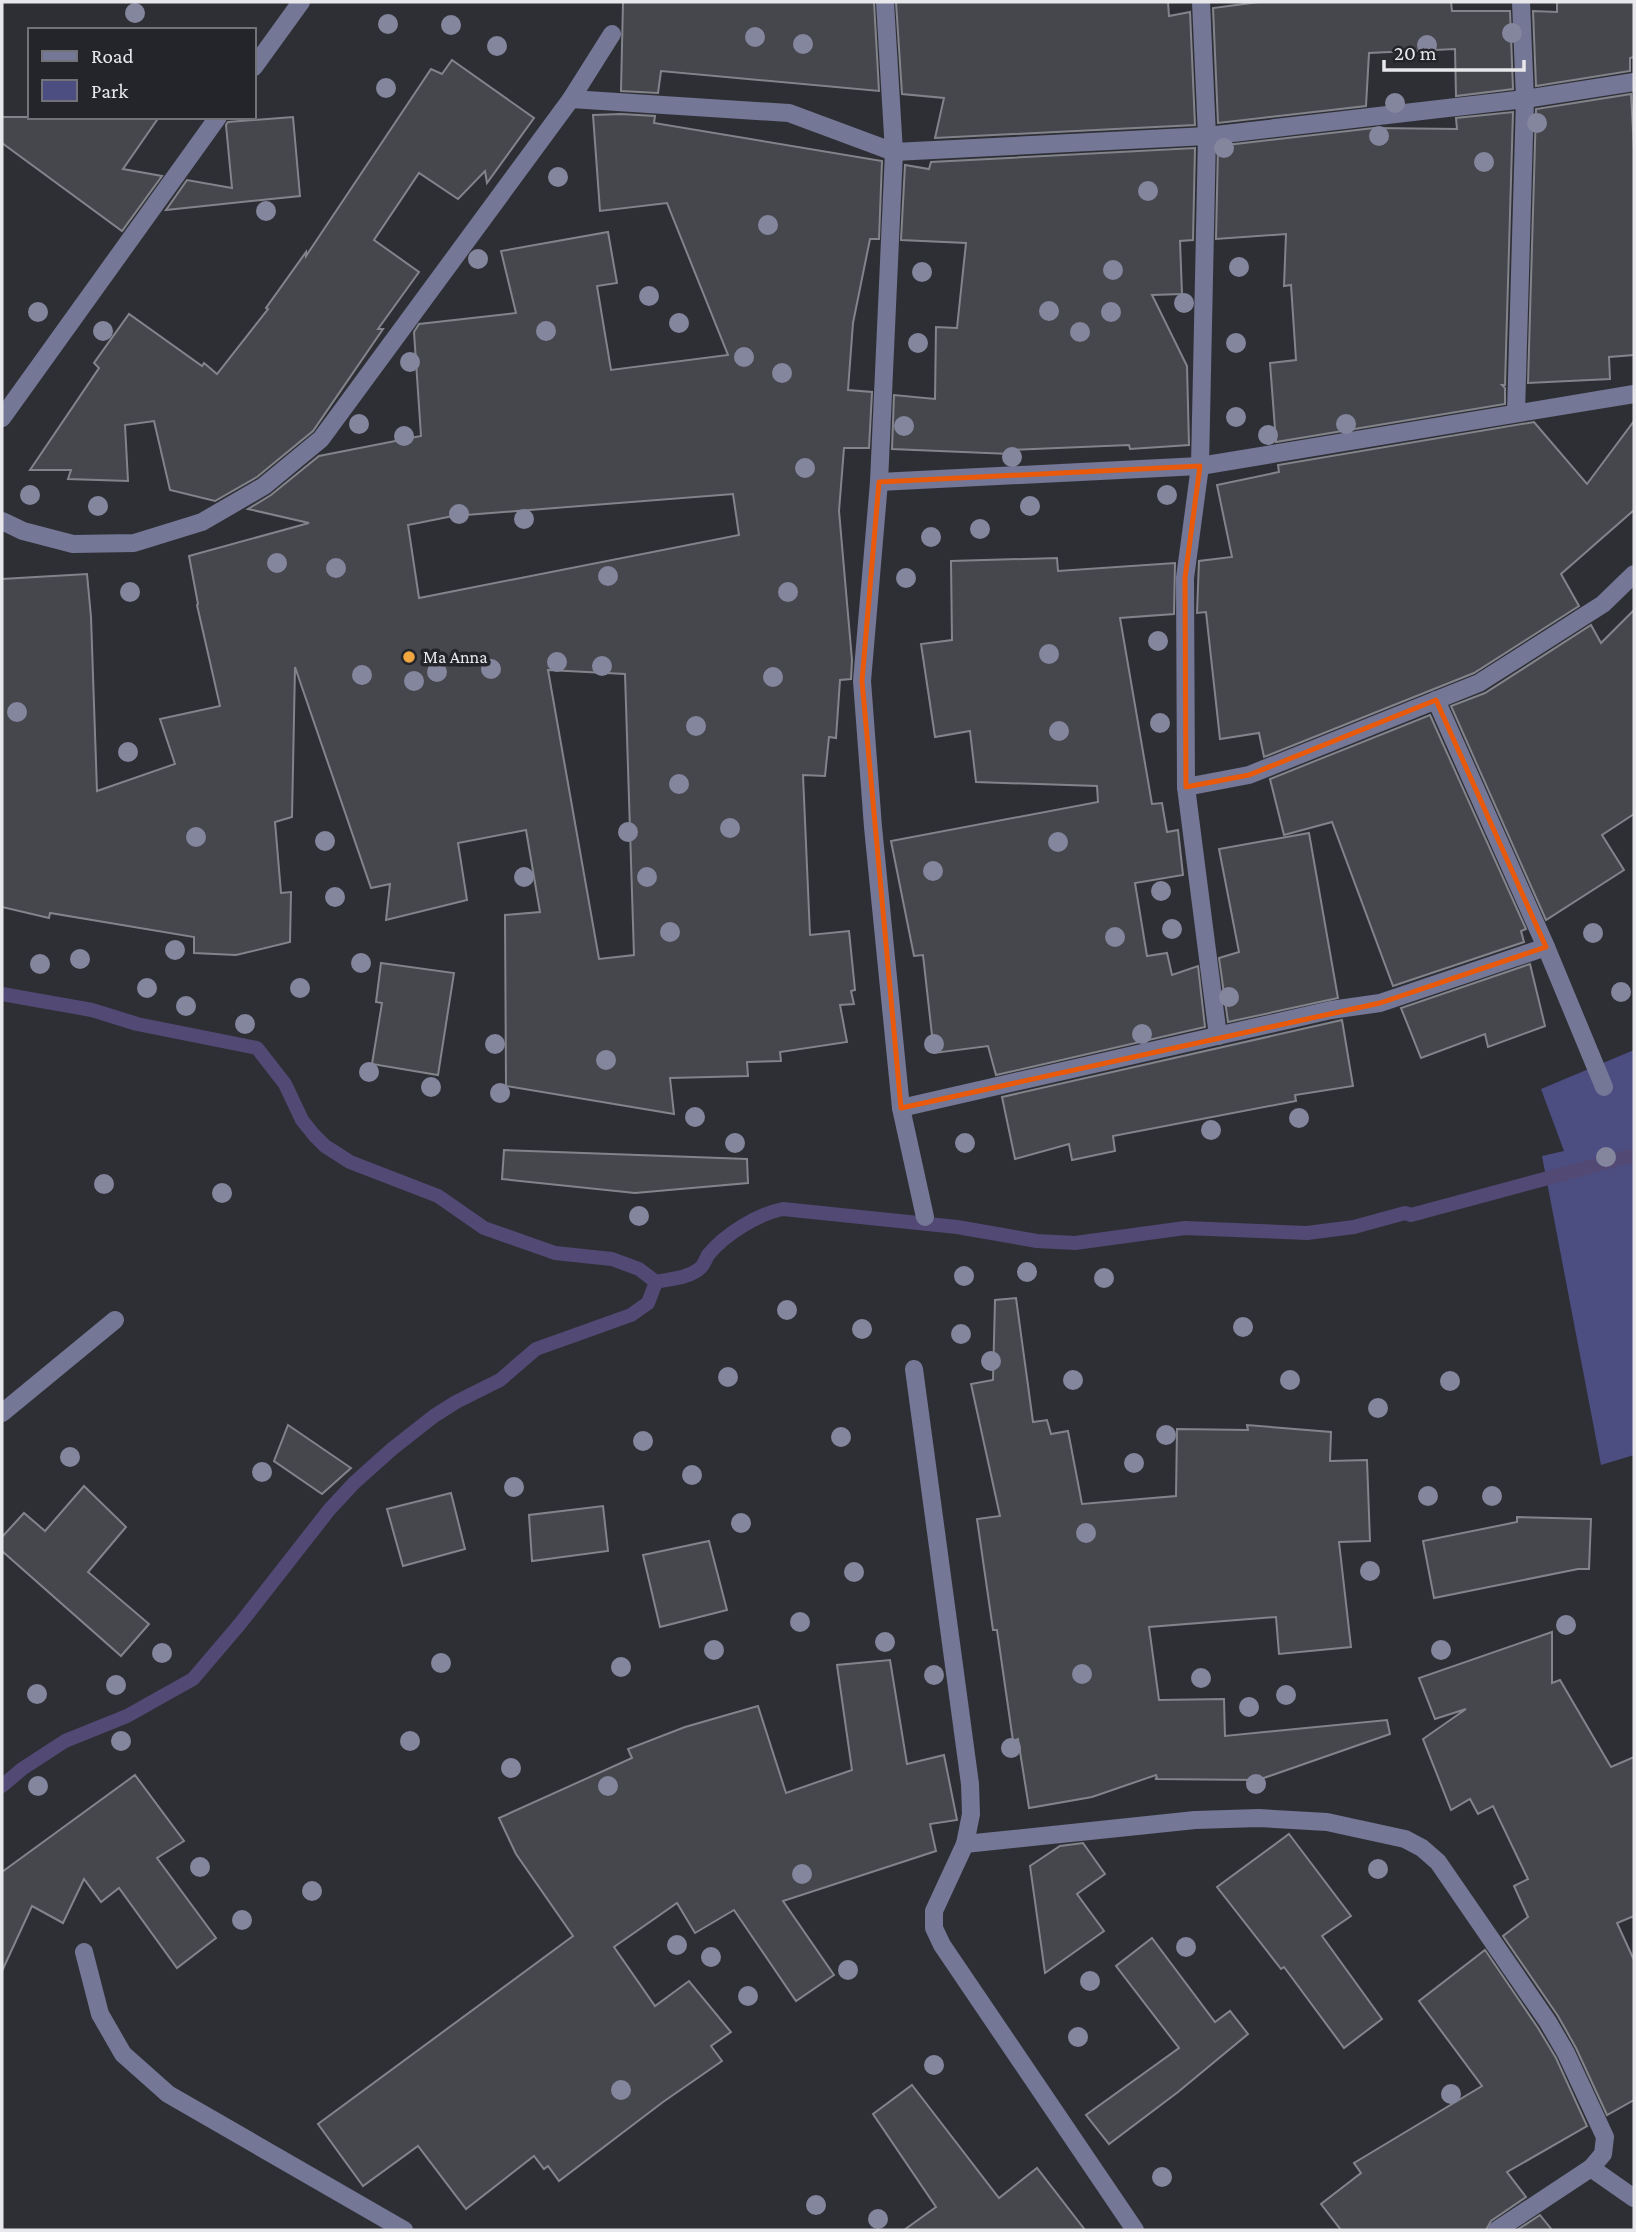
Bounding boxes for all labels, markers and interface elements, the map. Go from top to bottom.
legend [28,28,256,119]
scale bar [1384,28,1524,72]
text: 20 m [1394,41,1437,65]
text: Road [91,44,134,68]
text: Park [91,79,128,103]
place label: Ma Anna [423,647,488,667]
marker: Ma Anna [401,649,417,665]

